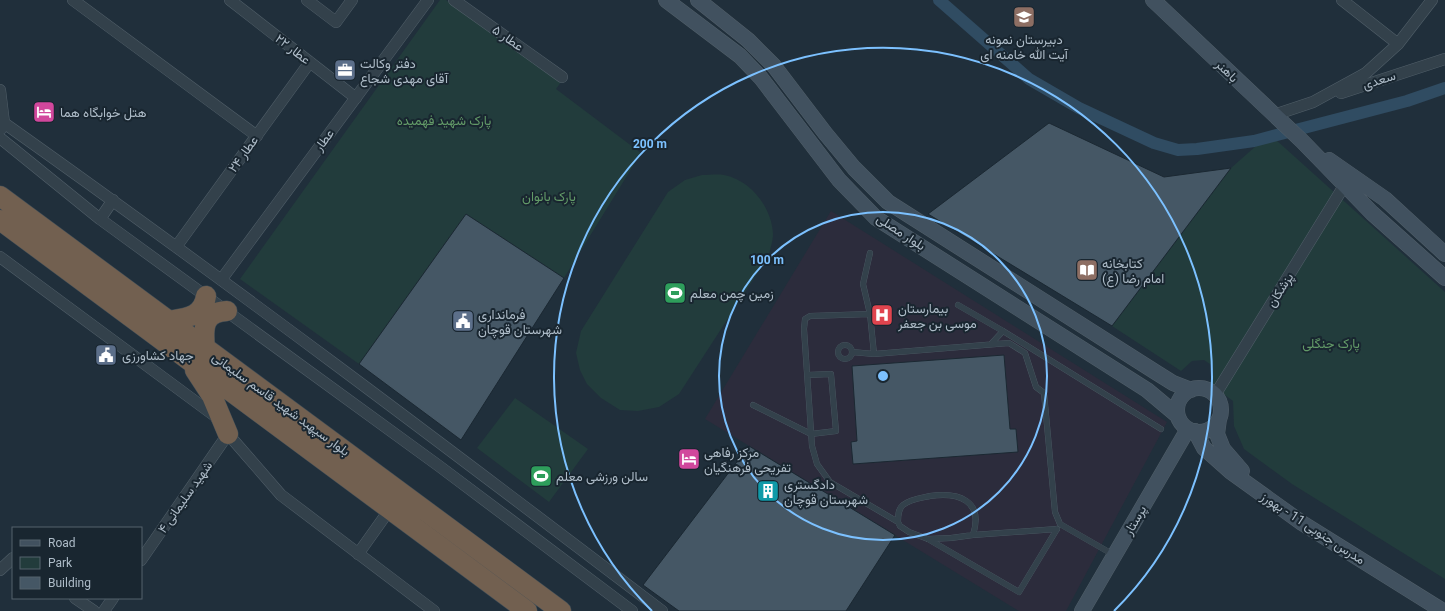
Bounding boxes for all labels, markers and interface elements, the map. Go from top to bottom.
school or university icon: دبیرستان نمونه آیت الله خامنه ای [1011,4,1037,30]
street label: عطار ۵ [489,22,527,55]
street label: عطار ۲۲ [272,31,314,68]
place label: دبیرستان نمونه آیت الله خامنه ای [980,32,1069,63]
place label: دفتر وکالت آقای مهدی شجاع [360,56,449,88]
street label: باهنر [1211,56,1242,86]
office icon: دفتر وکالت آقای مهدی شجاع [332,57,358,83]
street label: سعدی [1361,68,1398,93]
hotel icon: هتل خوابگاه هما [31,99,57,125]
place label: هتل خوابگاه هما [60,105,147,121]
park label: پارک شهید فهمیده [397,113,491,130]
street label: عطار [310,126,338,155]
street label: عطار ۲۴ [225,133,262,176]
text: 200 m [633,137,667,151]
park label: پارک بانوان [522,189,576,206]
street label: بلوار مصلی [873,211,928,254]
text: 100 m [750,253,784,267]
place label: کتابخانه امام رضا (ع) [1102,256,1164,288]
library icon: کتابخانه امام رضا (ع) [1074,257,1100,283]
street label: پزشکان [1264,270,1298,311]
sports icon: زمین چمن معلم [662,280,688,306]
place label: زمین چمن معلم [690,286,774,303]
place label: بیمارستان موسی بن جعفر [897,301,977,332]
hospital icon: بیمارستان موسی بن جعفر [869,302,895,328]
place label: فرمانداری شهرستان قوچان [478,307,562,339]
public building icon: فرمانداری شهرستان قوچان [450,308,476,334]
park label: پارک جنگلی [1302,336,1360,353]
public building icon: جهاد کشاورزی [93,342,119,368]
place label: جهاد کشاورزی [122,348,194,364]
street label: بلوار سپهبد شهید قاسم سلیمانی [208,349,353,461]
centre of rings [876,369,890,383]
place label: مرکز رفاهی تفریحی فرهنگیان [704,445,791,476]
hotel icon: مرکز رفاهی تفریحی فرهنگیان [676,446,702,472]
street label: شهید سلیمانی ۴ [155,458,216,536]
sports icon: سالن ورزشی معلم [528,463,554,489]
place label: سالن ورزشی معلم [556,469,648,485]
place label: دادگستری شهرستان قوچان [784,477,868,509]
building icon: دادگستری شهرستان قوچان [755,478,781,504]
street label: مدرس جنوبی 11 - بهورز [1257,488,1368,568]
street label: پرستار [1120,503,1151,539]
legend [12,527,142,599]
text: Road [48,536,76,550]
text: Park [48,556,73,570]
text: Building [48,576,91,590]

